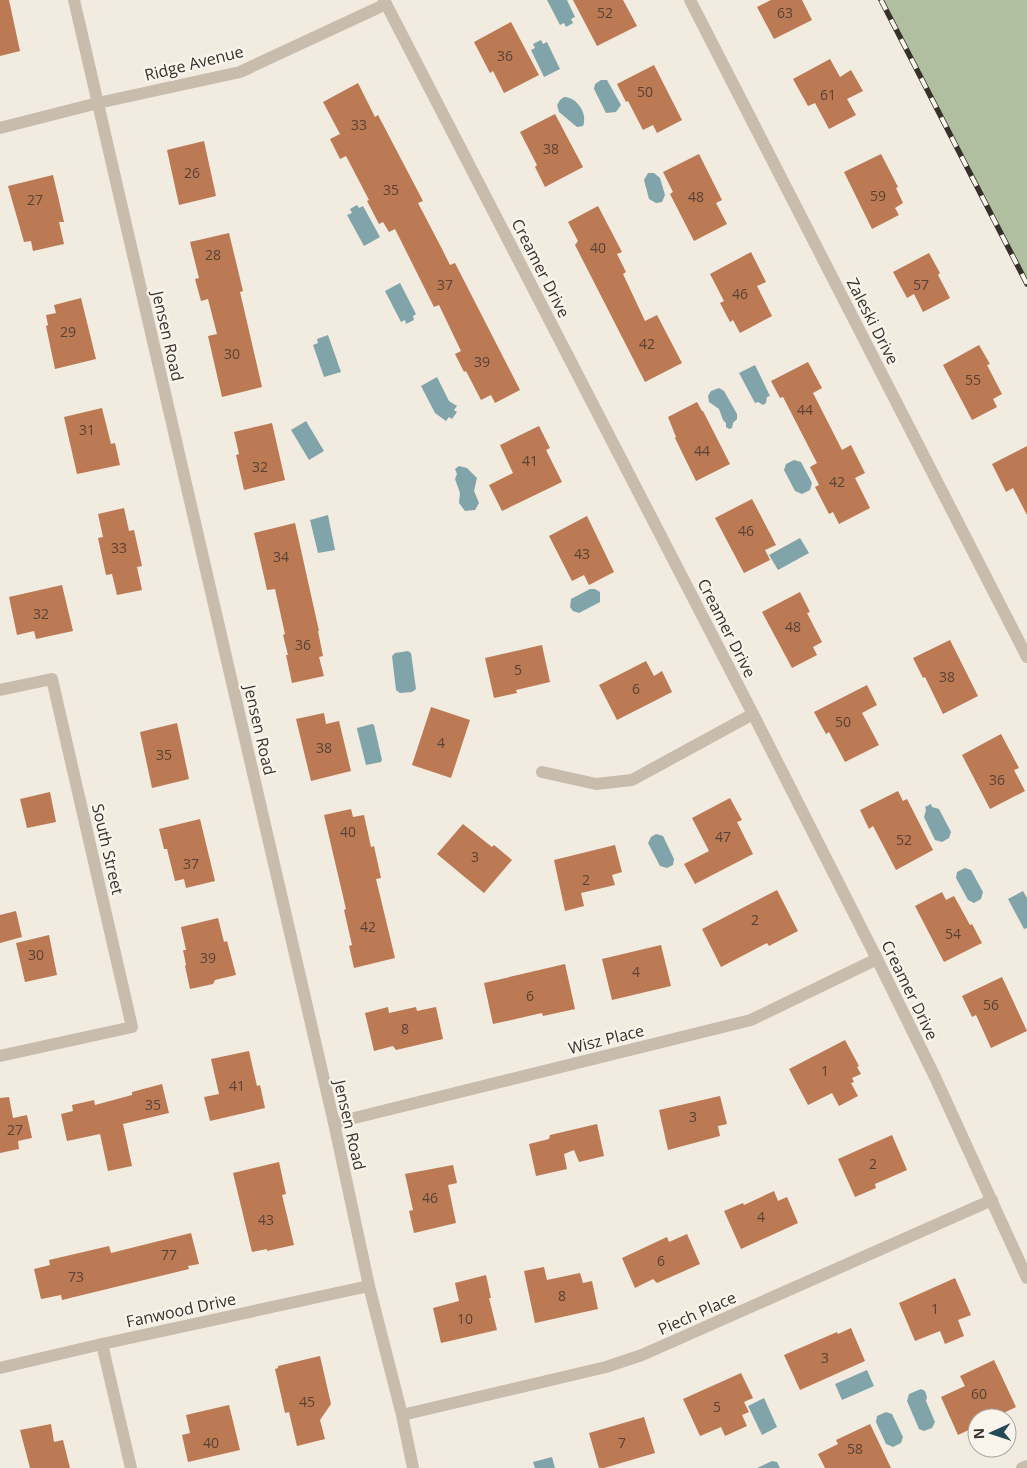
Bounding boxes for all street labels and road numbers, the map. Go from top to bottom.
street label: Ridge Avenue [142,40,246,86]
street label: Creamer Drive [507,215,575,321]
street label: Zaleski Drive [842,274,904,368]
street label: Jensen Road [147,287,189,383]
street label: Creamer Drive [693,575,761,681]
street label: Jensen Road [239,681,281,777]
street label: South Street [87,801,129,897]
street label: Creamer Drive [876,937,944,1043]
street label: Wisz Place [566,1019,646,1059]
street label: Jensen Road [329,1076,371,1172]
street label: Piech Place [654,1286,740,1340]
street label: Fanwood Drive [124,1288,238,1332]

